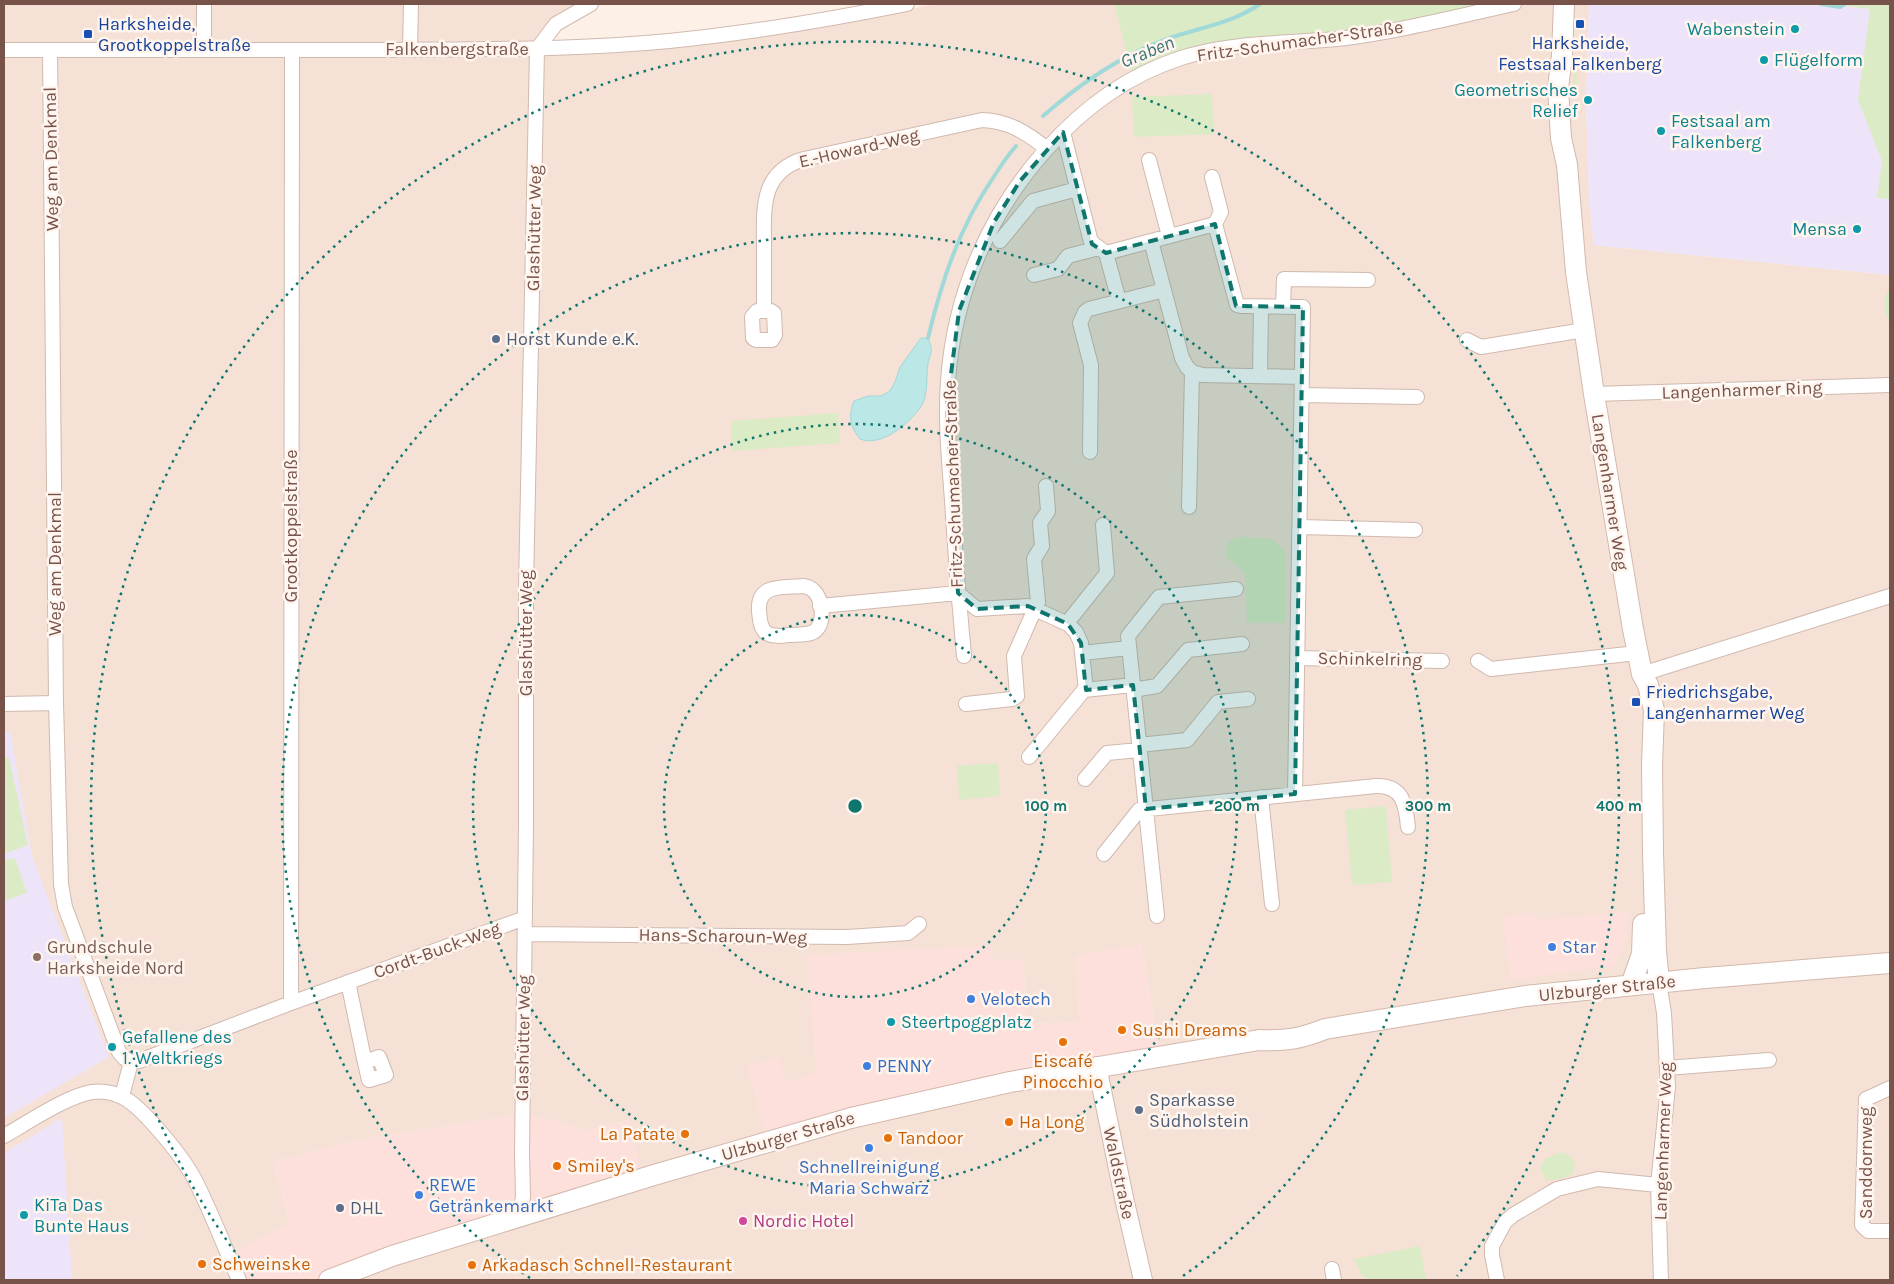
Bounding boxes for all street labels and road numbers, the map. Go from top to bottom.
street label: Fritz-Schumacher-Straße [1195,16,1405,66]
street label: Falkenbergstraße [385,38,529,60]
street label: Weg am Denkmal [39,87,63,231]
street label: E.-Howard-Weg [797,123,921,173]
street label: Glashütter Weg [522,165,546,291]
street label: Langenharmer Ring [1661,376,1823,404]
street label: Fritz-Schumacher-Straße [938,380,968,588]
street label: Langenharmer Weg [1587,412,1633,572]
street label: Grootkoppelstraße [280,450,302,602]
street label: Weg am Denkmal [44,492,66,636]
street label: Glashütter Weg [515,570,537,696]
street label: Schinkelring [1318,647,1422,671]
street label: Cordt-Buck-Weg [370,917,504,983]
street label: Hans-Scharoun-Weg [638,924,808,948]
street label: Ulzburger Straße [1537,970,1677,1006]
street label: Glashütter Weg [511,975,535,1101]
street label: Langenharmer Weg [1649,1061,1677,1221]
street label: Ulzburger Straße [719,1106,857,1166]
street label: Sanddornweg [1855,1107,1877,1219]
street label: Waldstraße [1098,1125,1140,1221]

